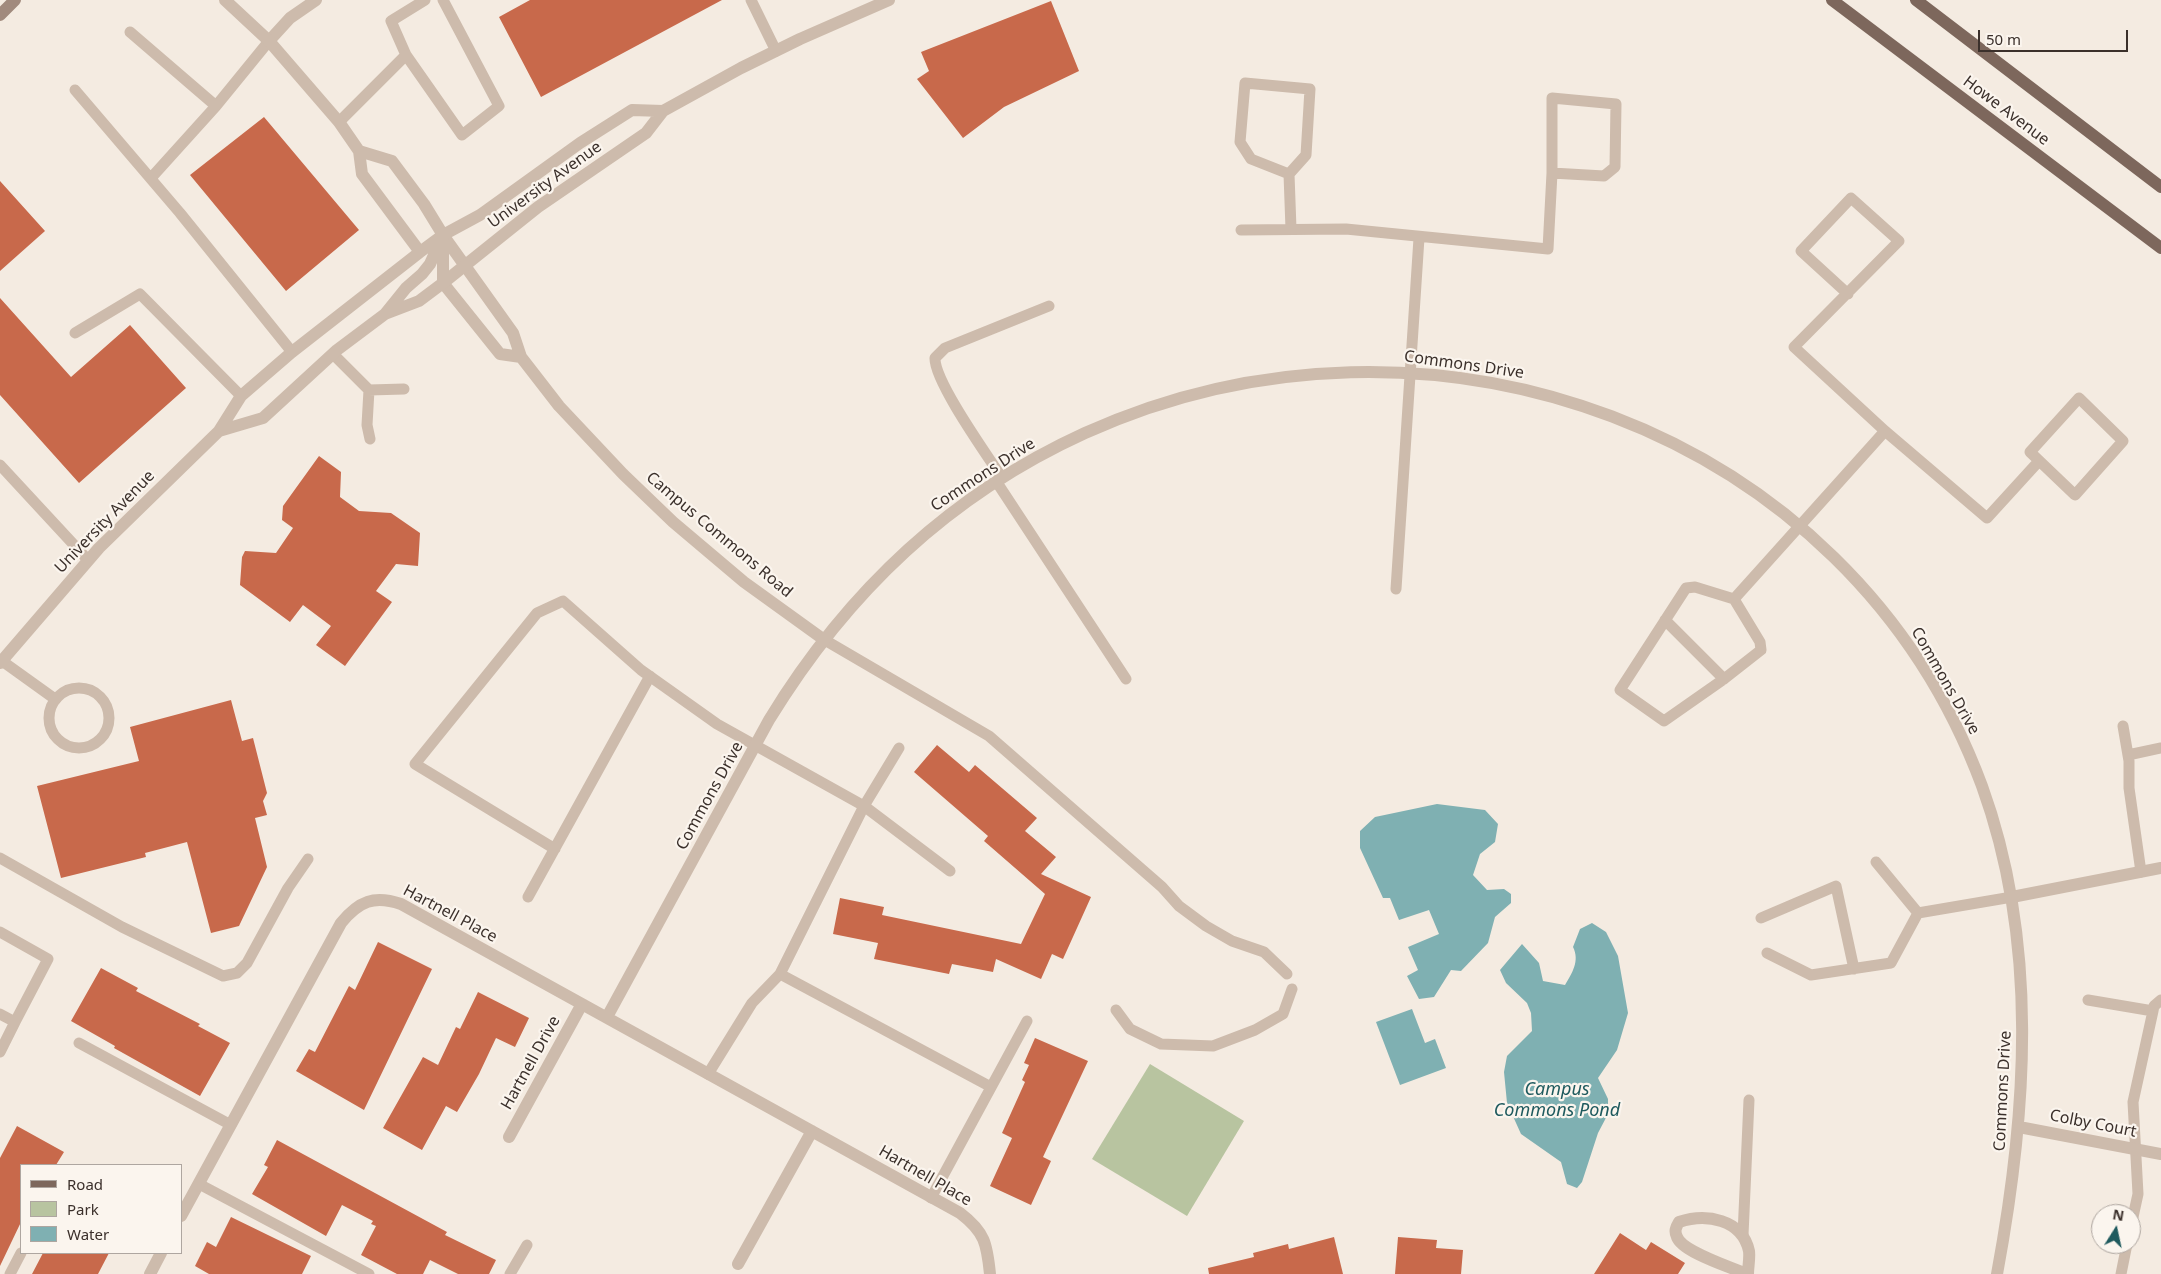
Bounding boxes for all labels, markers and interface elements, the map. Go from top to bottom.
scale bar [1981,20,2131,52]
text: 50 m [1986,29,2021,49]
street label: Howe Avenue [1959,72,2053,150]
street label: University Avenue [485,137,605,233]
street label: Commons Drive [1403,347,1525,383]
street label: Commons Drive [927,434,1039,516]
street label: University Avenue [51,467,159,577]
street label: Campus Commons Road [642,468,796,602]
street label: Commons Drive [1907,624,1983,738]
street label: Commons Drive [672,739,748,853]
street label: Hartnell Place [400,881,500,947]
street label: Hartnell Drive [497,1013,565,1113]
street label: Commons Drive [1990,1030,2016,1152]
water label: Campus Commons Pond [1494,1079,1620,1122]
street label: Colby Court [2048,1106,2138,1142]
street label: Hartnell Place [875,1142,975,1210]
legend [20,1164,182,1254]
text: Road [67,1174,103,1194]
text: Park [67,1199,99,1219]
north arrow [2091,1204,2141,1254]
text: N [2111,1204,2126,1225]
text: Water [67,1224,109,1244]

